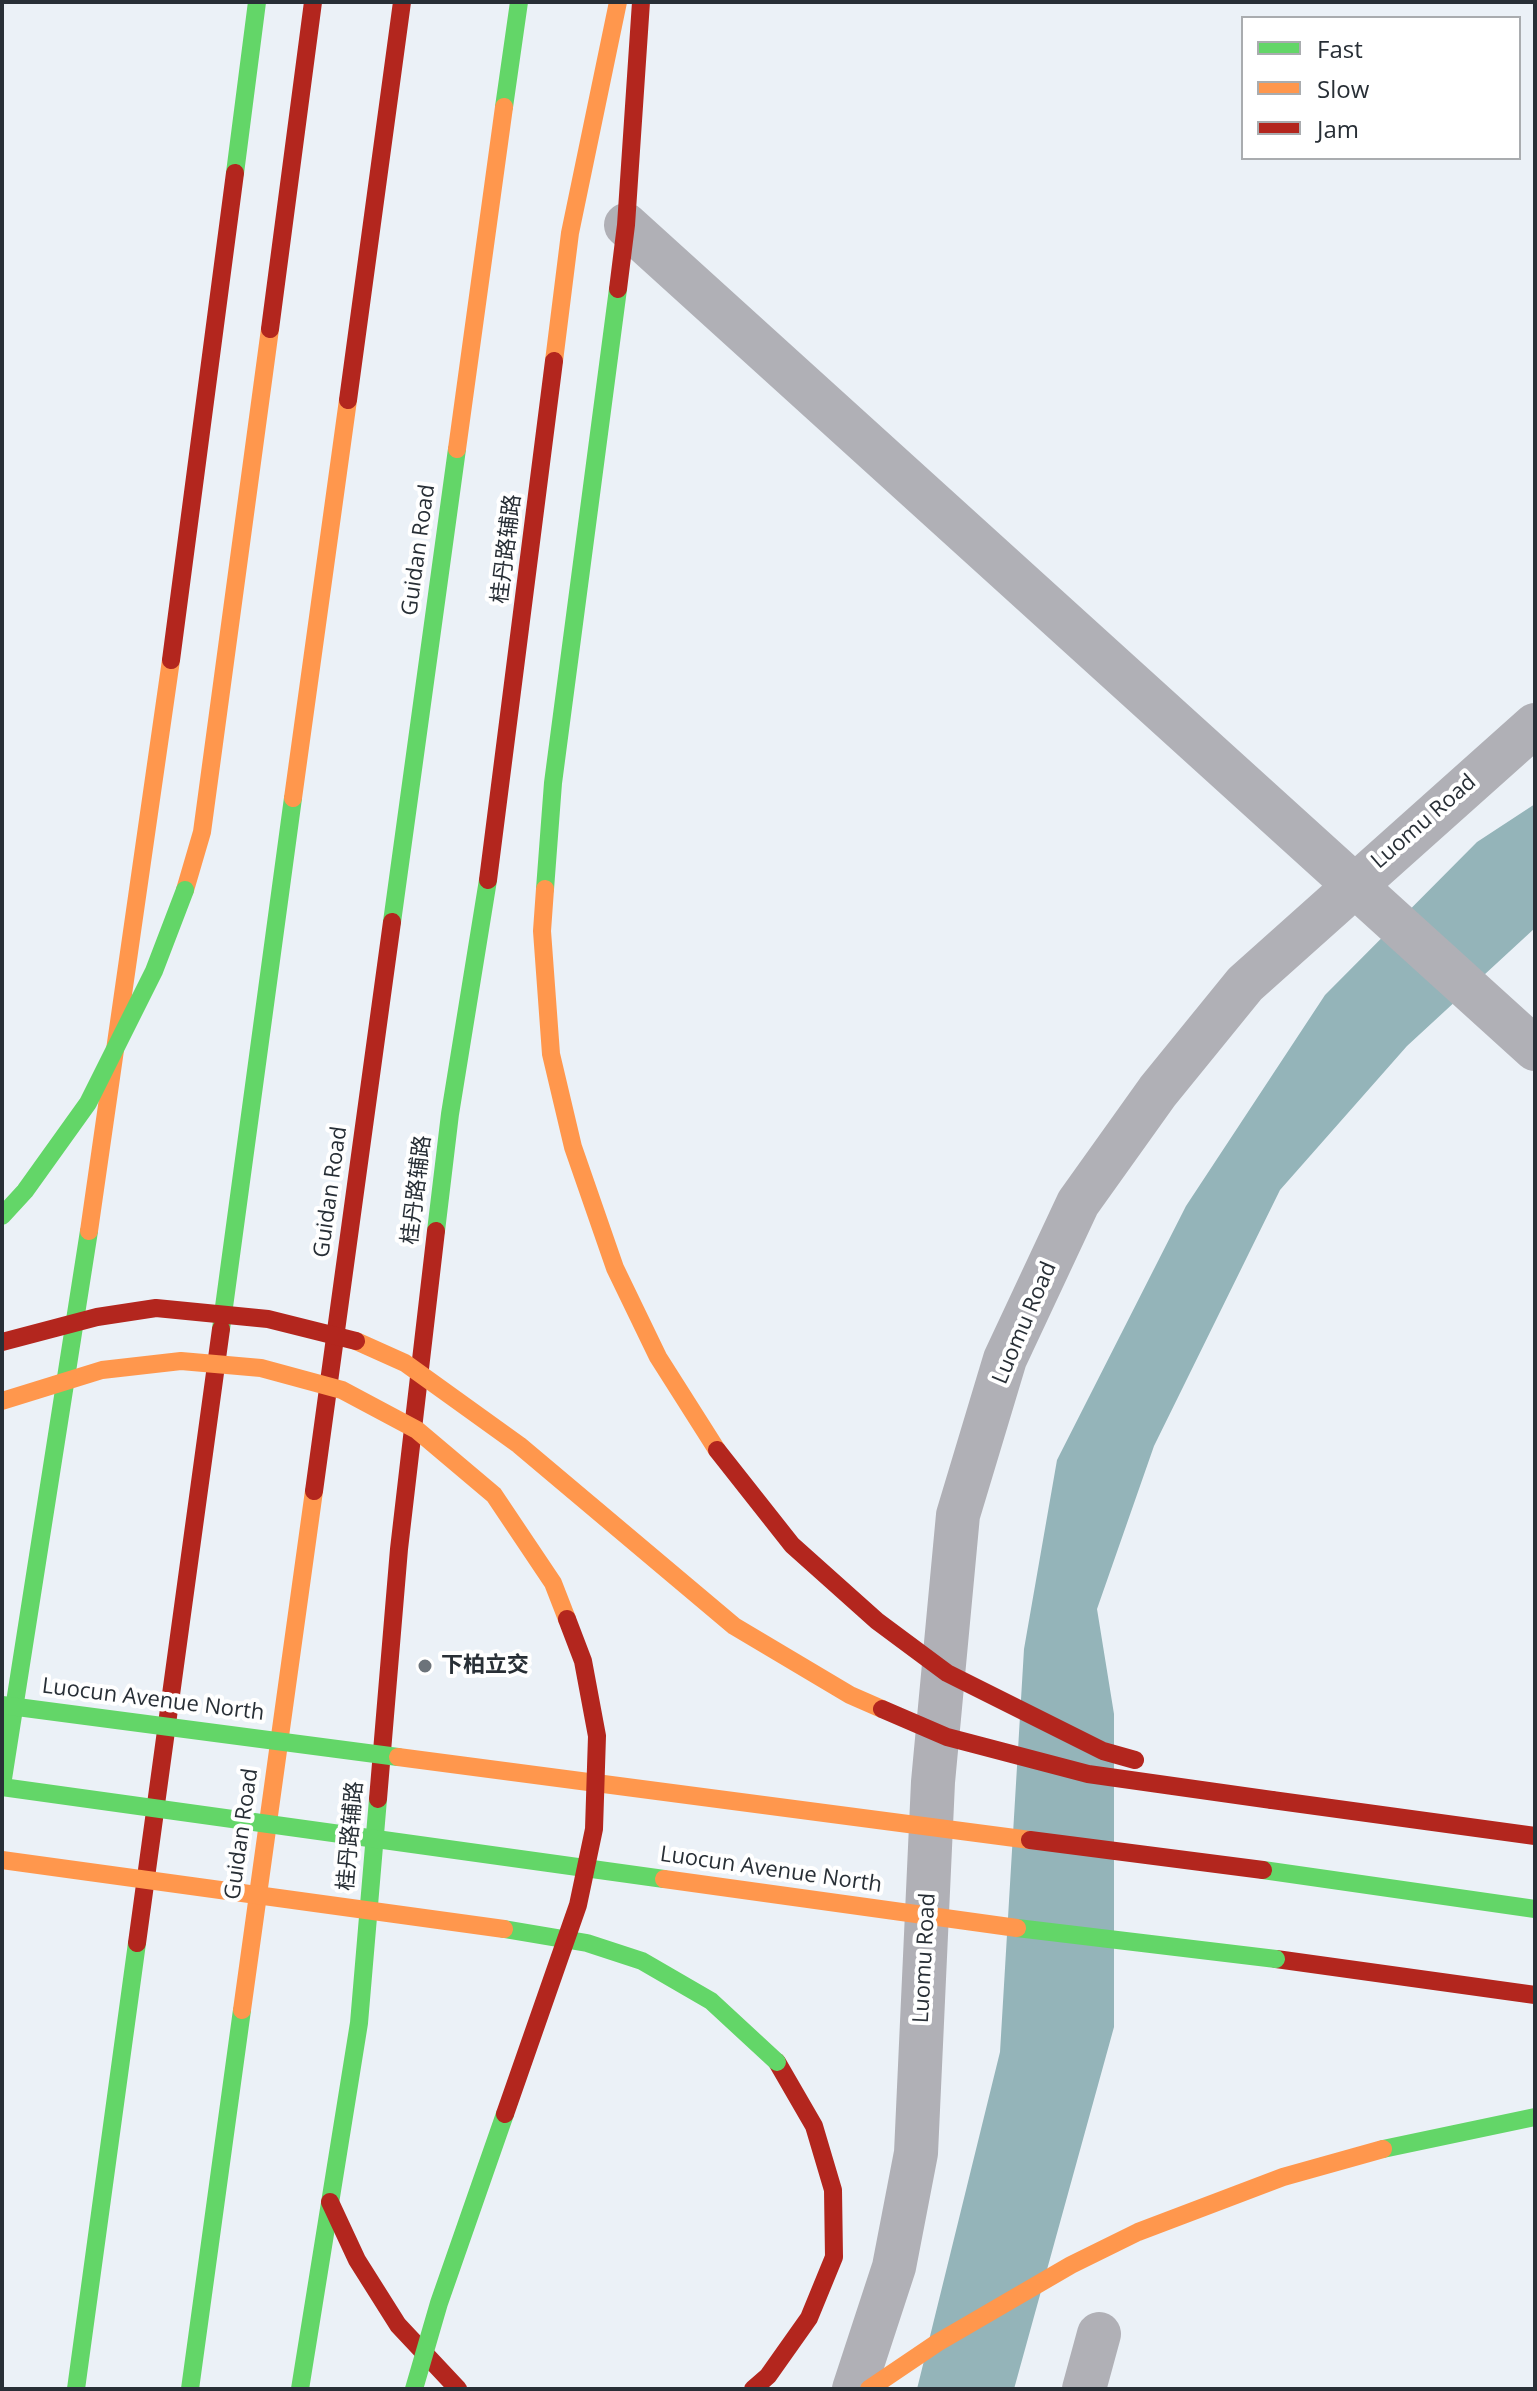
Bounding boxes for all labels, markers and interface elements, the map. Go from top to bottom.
legend [1241,16,1521,160]
text: Fast [1317,32,1363,65]
text: Slow [1317,72,1369,105]
text: Jam [1317,112,1359,145]
street label: Guidan Road [397,483,441,617]
street label: 桂丹路辅路 [487,493,527,605]
street label: Luomu Road [1366,769,1482,875]
street label: Guidan Road [309,1125,353,1259]
street label: 桂丹路辅路 [397,1134,437,1246]
street label: Luomu Road [987,1258,1063,1388]
place label: 下柏立交 [441,1653,529,1679]
marker: 下柏立交 [416,1657,434,1675]
street label: Luocun Avenue North [40,1673,266,1727]
street label: Guidan Road [220,1767,264,1901]
street label: 桂丹路辅路 [333,1780,369,1892]
street label: Luocun Avenue North [658,1841,884,1899]
street label: Luomu Road [908,1892,942,2024]

